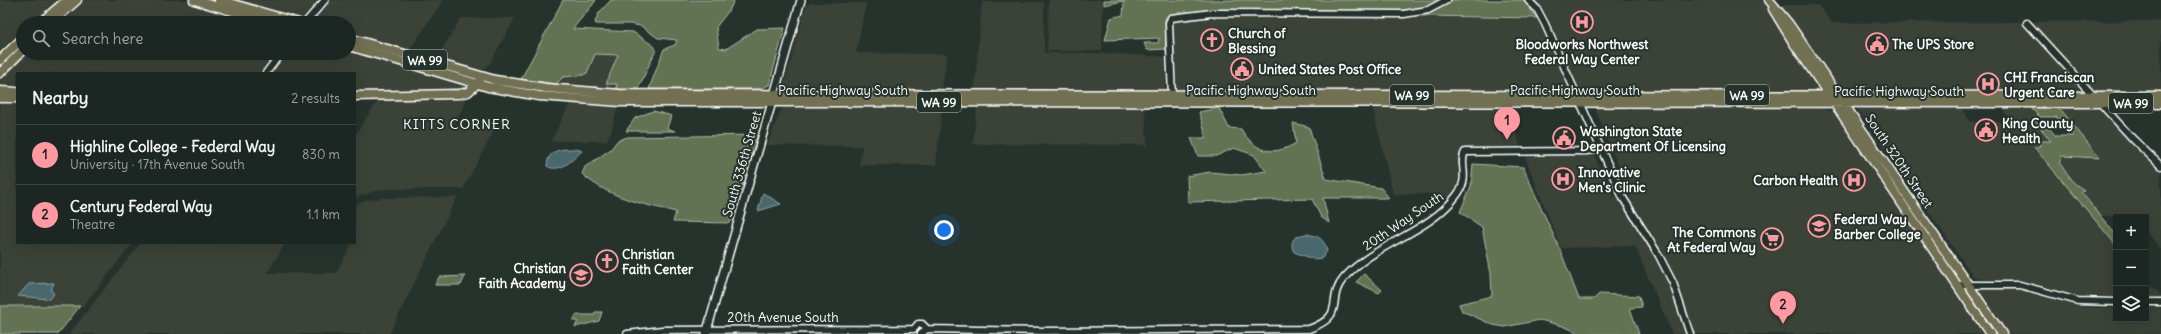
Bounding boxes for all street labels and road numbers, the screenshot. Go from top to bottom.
road number: WA 99 [403,50,447,70]
street label: Pacific Highway South [778,82,909,99]
street label: Pacific Highway South [1186,82,1317,99]
street label: Pacific Highway South [1510,82,1641,99]
street label: Pacific Highway South [1834,83,1965,100]
road number: WA 99 [1390,85,1434,105]
road number: WA 99 [1725,85,1769,105]
road number: WA 99 [917,92,961,112]
road number: WA 99 [2109,93,2153,113]
street label: South 336th Street [719,109,765,219]
street label: South 320th Street [1861,111,1937,212]
street label: 20th Way South [1359,187,1447,254]
street label: 20th Avenue South [727,309,839,326]

